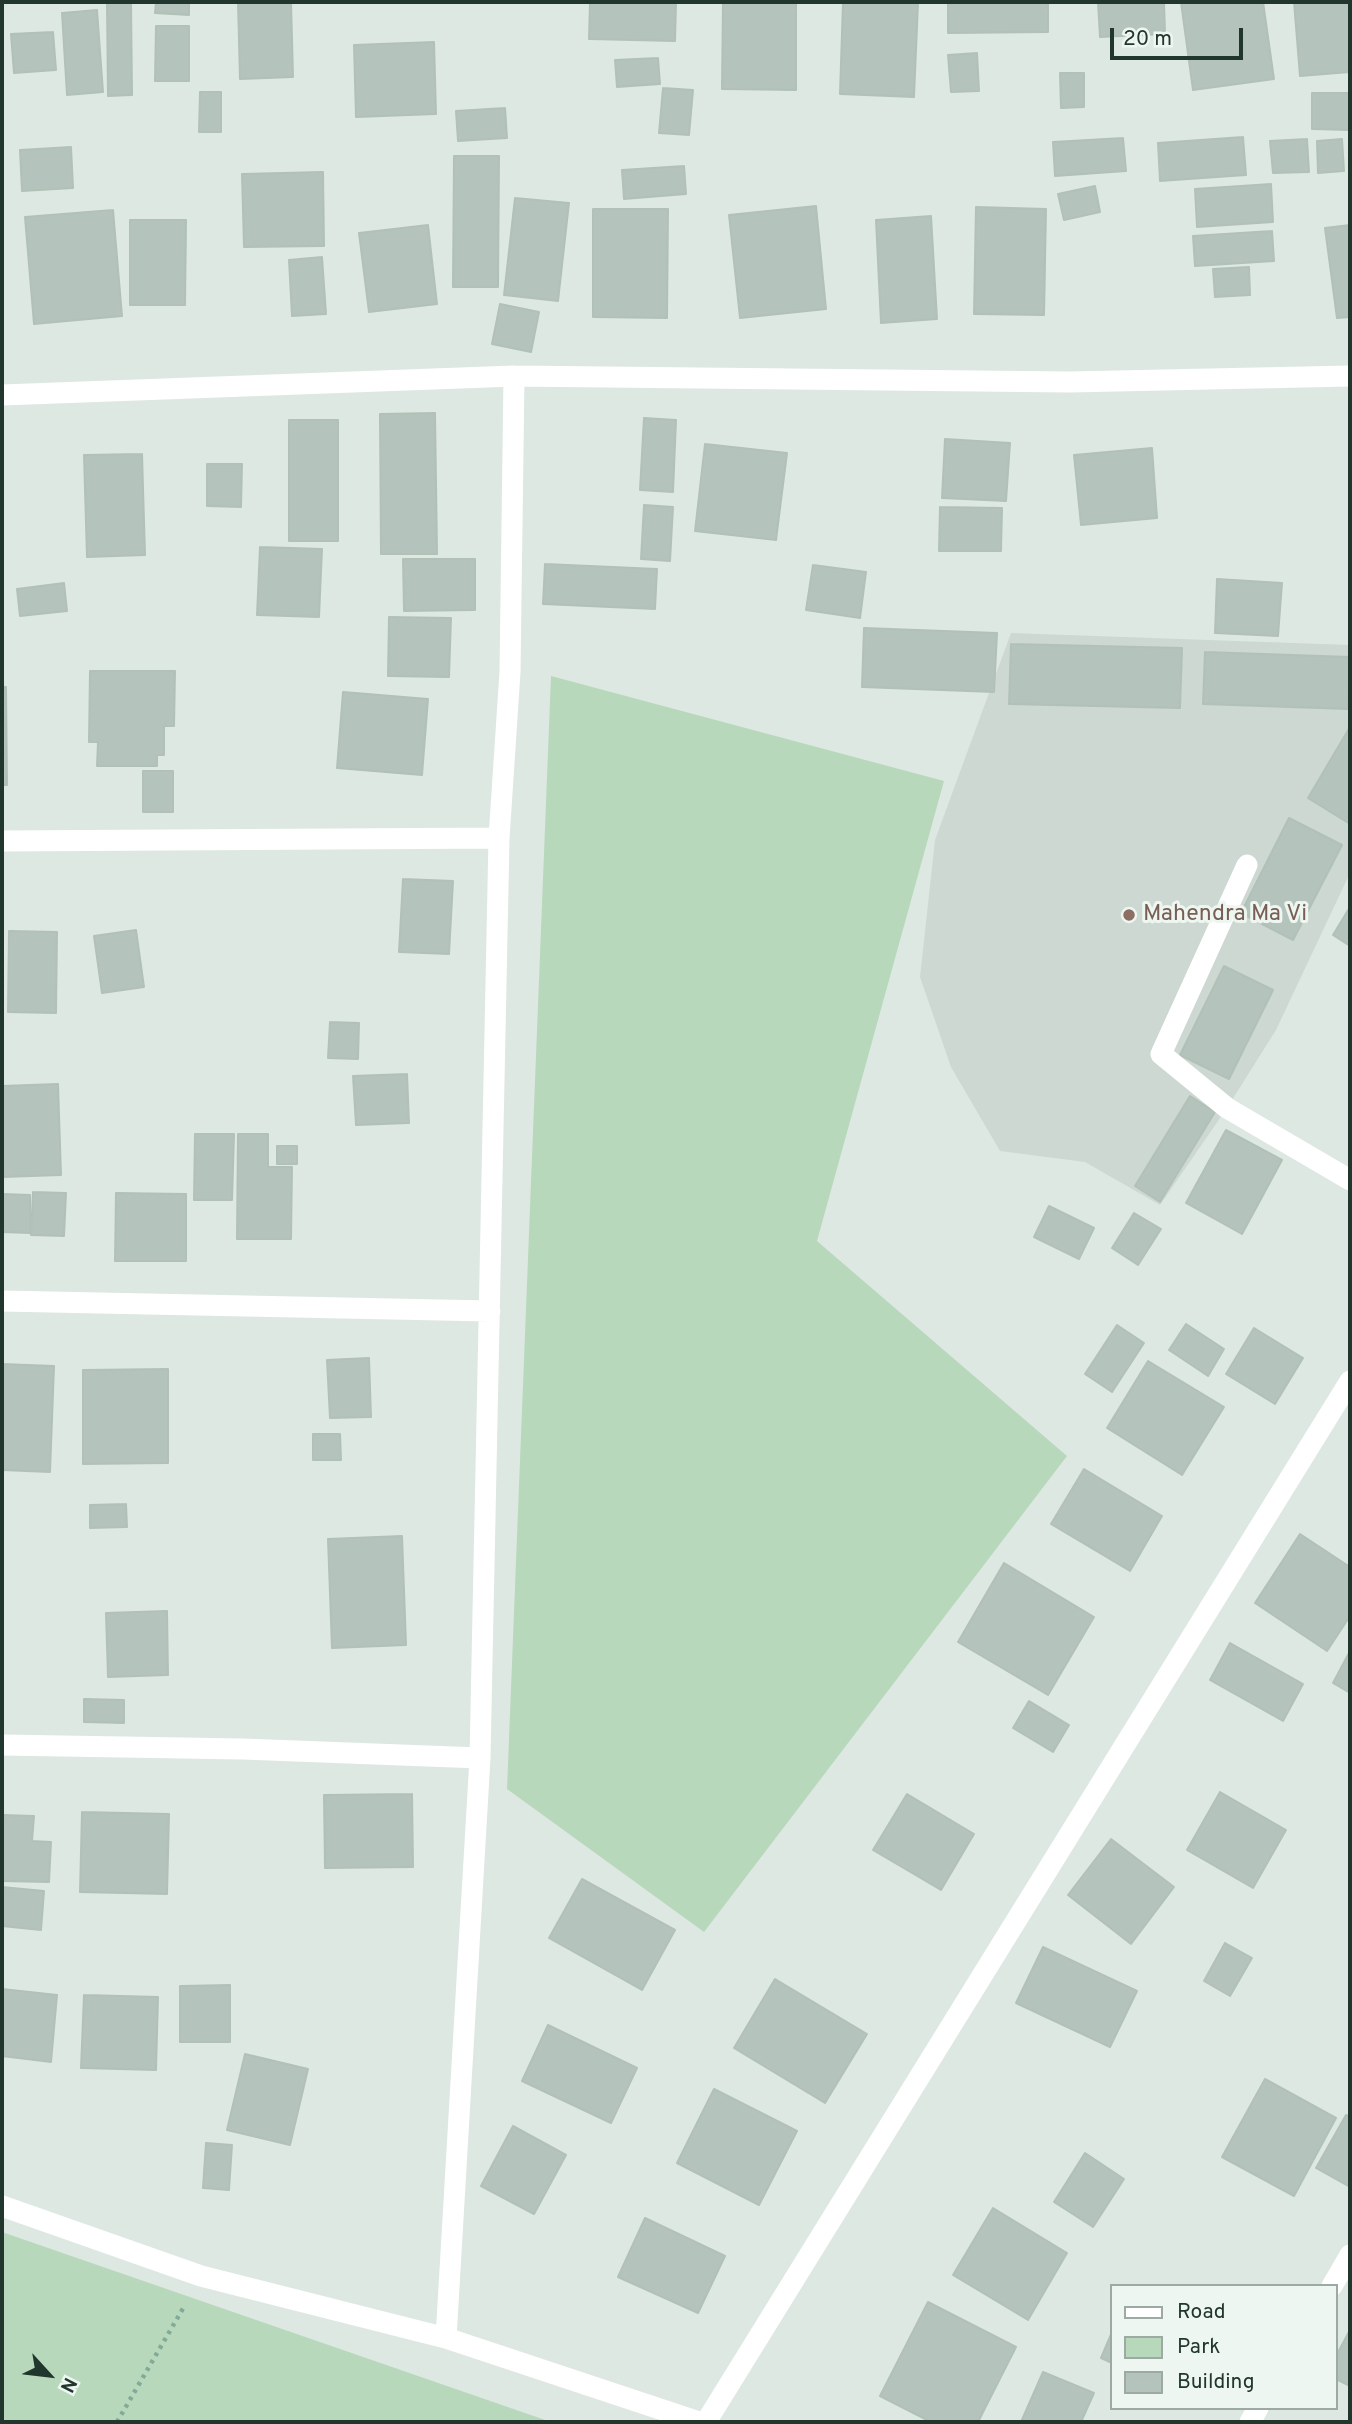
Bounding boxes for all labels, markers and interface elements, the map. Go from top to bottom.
scale bar [1114,14,1247,58]
text: 20 m [1123,26,1172,53]
place label: Mahendra Ma Vi [1143,901,1307,929]
marker: Mahendra Ma Vi [1121,907,1137,923]
legend [1110,2284,1338,2410]
text: Road [1177,2299,1226,2326]
text: Park [1177,2334,1220,2361]
north arrow [14,2340,84,2410]
text: Building [1177,2369,1255,2396]
text: N [54,2373,82,2396]

